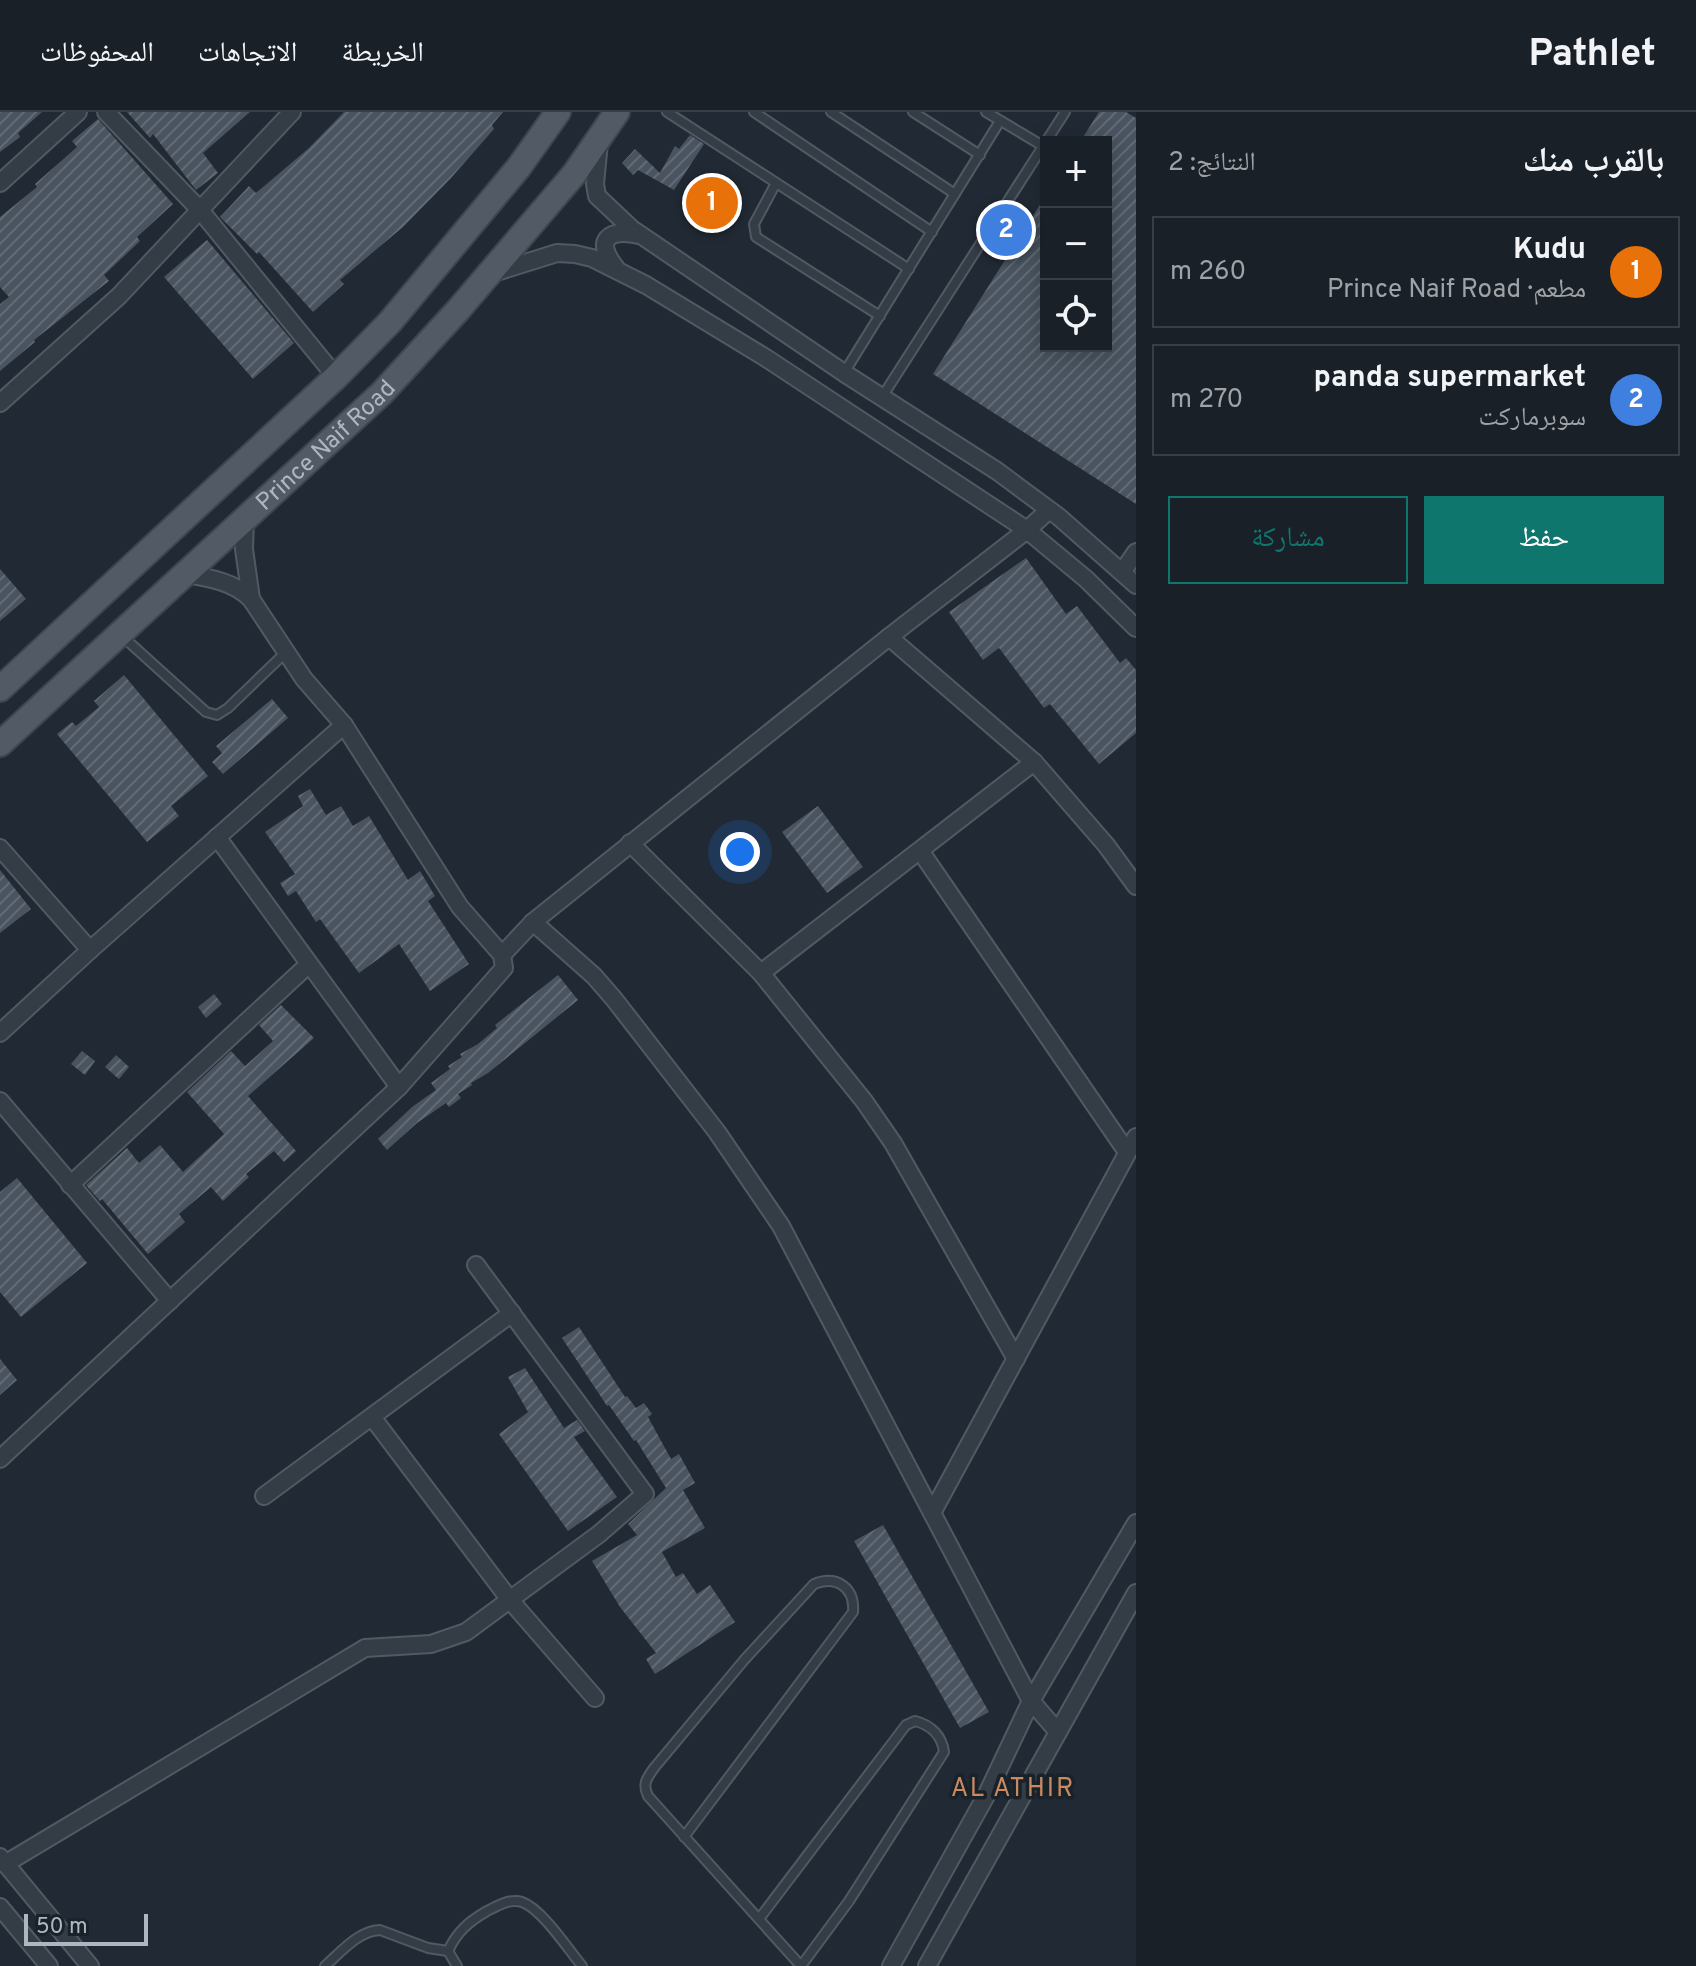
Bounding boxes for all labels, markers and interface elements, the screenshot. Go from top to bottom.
text: Pathlet [1528,31,1656,80]
text: المحفوظات [40,36,154,72]
text: الاتجاهات [198,36,297,72]
text: الخريطة [341,36,424,72]
map controls [1040,136,1112,352]
button: + [1040,136,1112,208]
text: بالقرب منك [1523,141,1664,184]
text: النتائج: 2 [1168,147,1256,180]
pin: 1 [686,173,738,233]
pin: 2 [980,200,1032,260]
button: − [1040,208,1112,280]
text: Kudu [1513,232,1586,269]
text: 260 m [1170,256,1246,289]
text: 1 [1631,256,1641,289]
text: مطعم · Prince Naif Road [1327,274,1586,307]
button: locate [1040,280,1112,352]
text: panda supermarket [1314,360,1586,397]
street label: Prince Naif Road [251,375,403,518]
text: 270 m [1170,384,1243,417]
text: 2 [1628,384,1644,417]
text: سوبرماركت [1479,402,1586,435]
button: مشاركة [1168,496,1408,584]
button: حفظ [1424,496,1664,584]
your location [720,832,760,872]
district label: AL ATHIR [951,1773,1075,1806]
scale bar [24,1910,148,1946]
text: 50 m [36,1914,88,1941]

